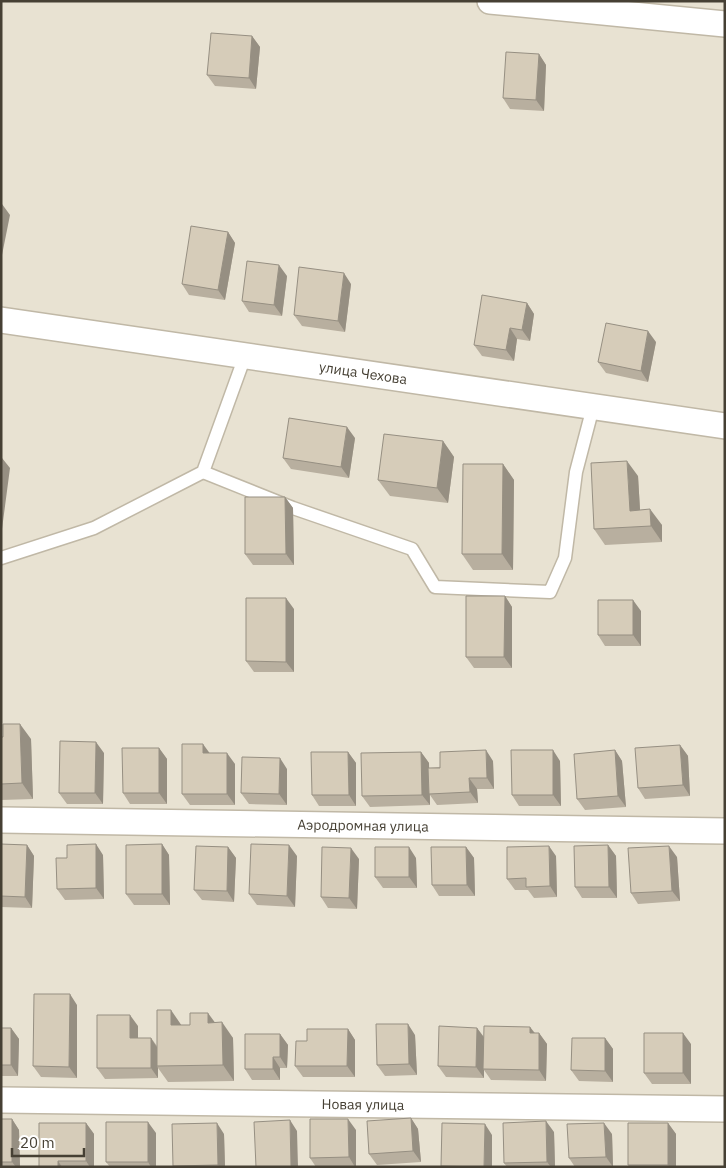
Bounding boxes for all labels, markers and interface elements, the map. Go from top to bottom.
street label: улица Чехова [318,358,409,388]
street label: Аэродромная улица [297,816,429,836]
street label: Новая улица [322,1095,405,1114]
scale bar [12,1126,85,1158]
text: 20 m [20,1133,55,1152]

